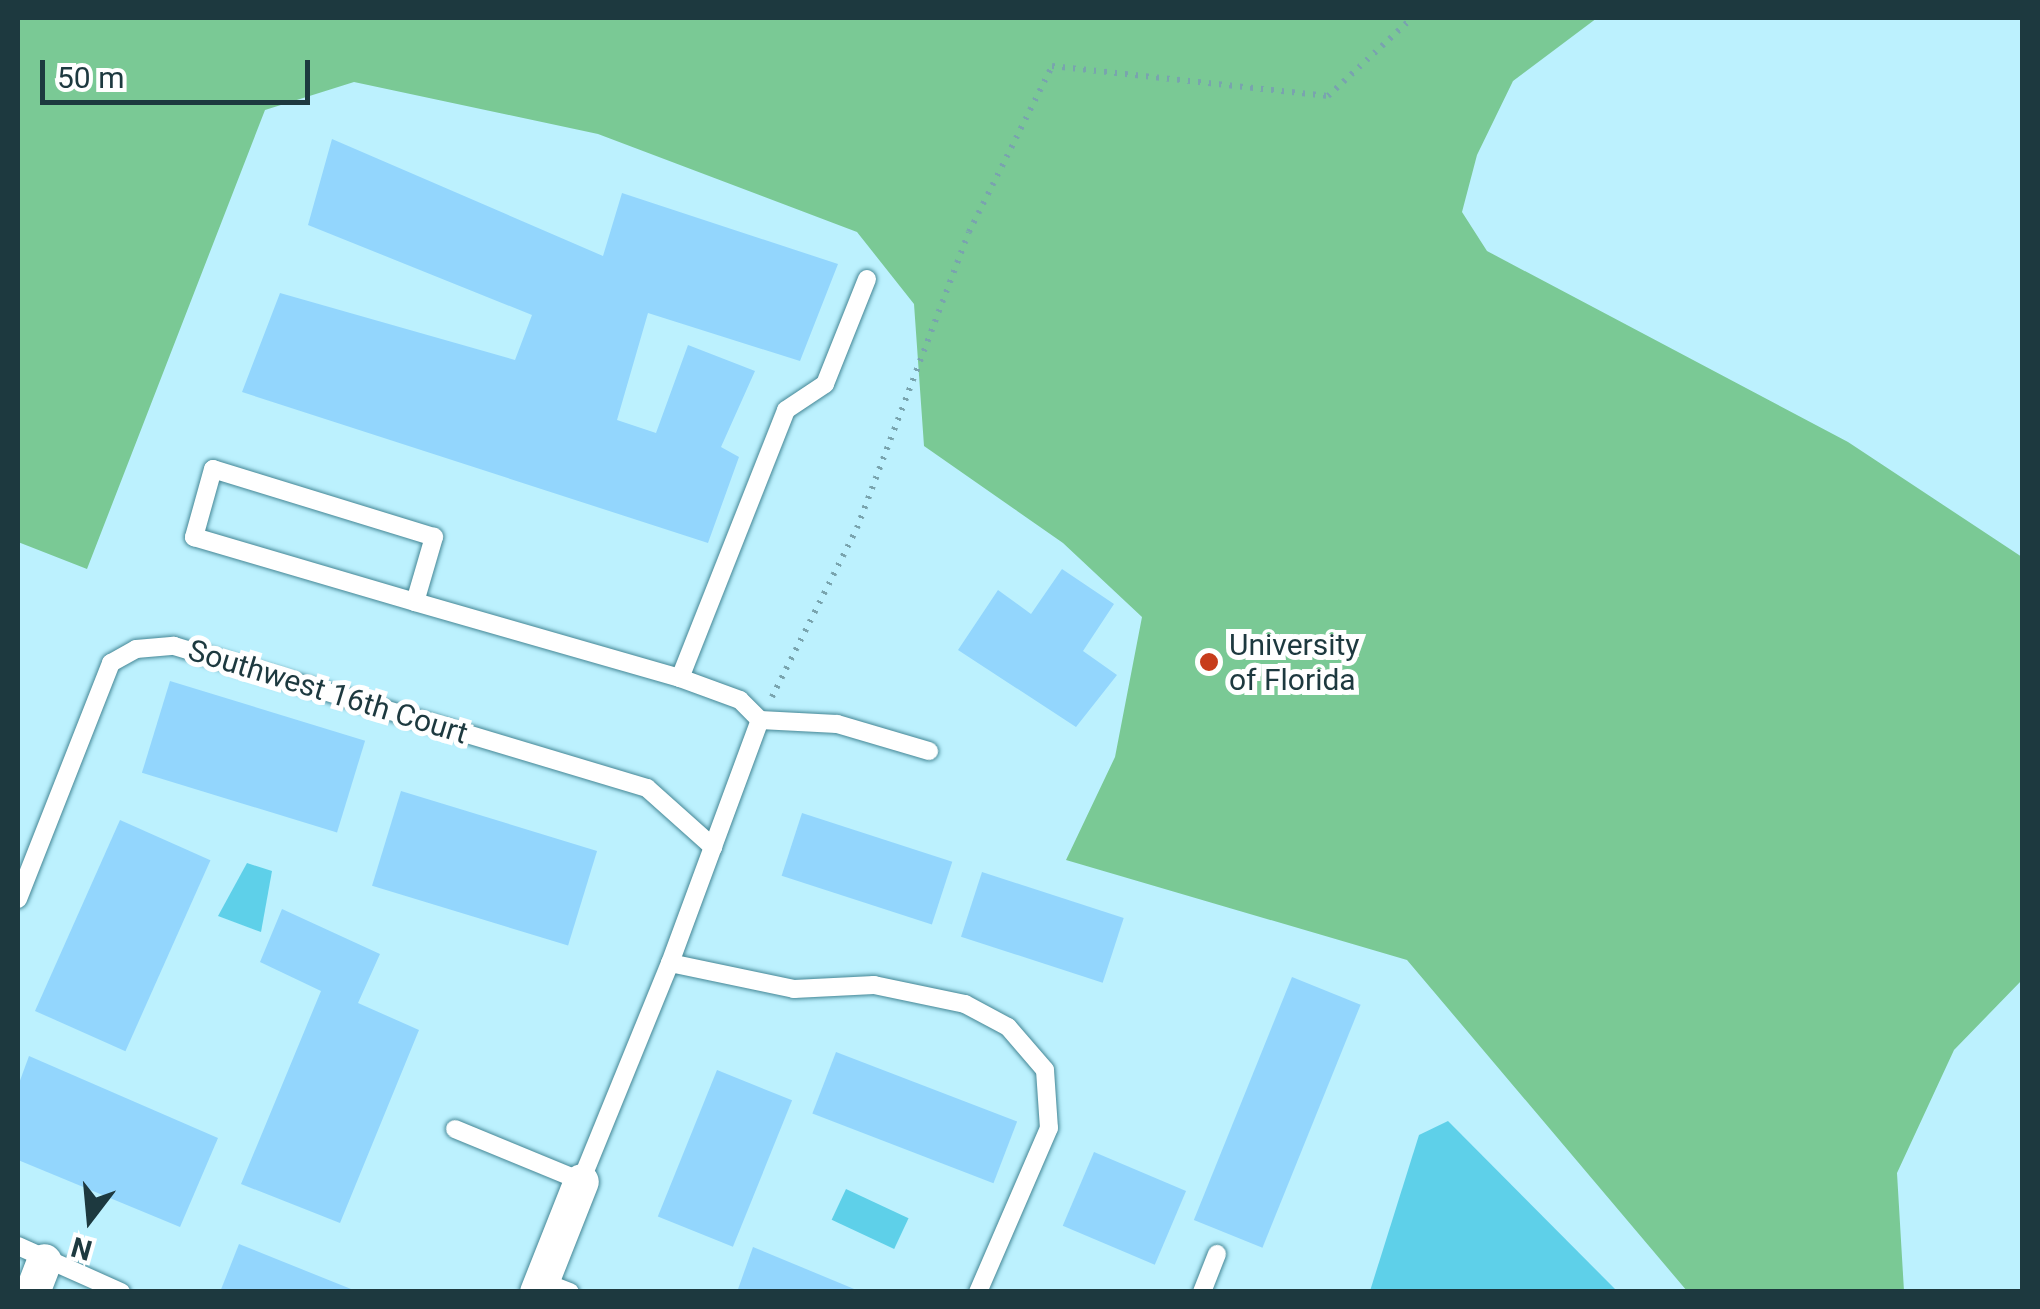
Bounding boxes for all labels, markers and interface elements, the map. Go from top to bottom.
scale bar [45,40,315,102]
text: 50 m [57,60,124,95]
place label: University of Florida [1229,627,1360,698]
street label: Southwest 16th Court [184,632,472,752]
marker: University of Florida [1198,651,1220,673]
north arrow [40,1169,140,1269]
text: N [68,1230,96,1267]

